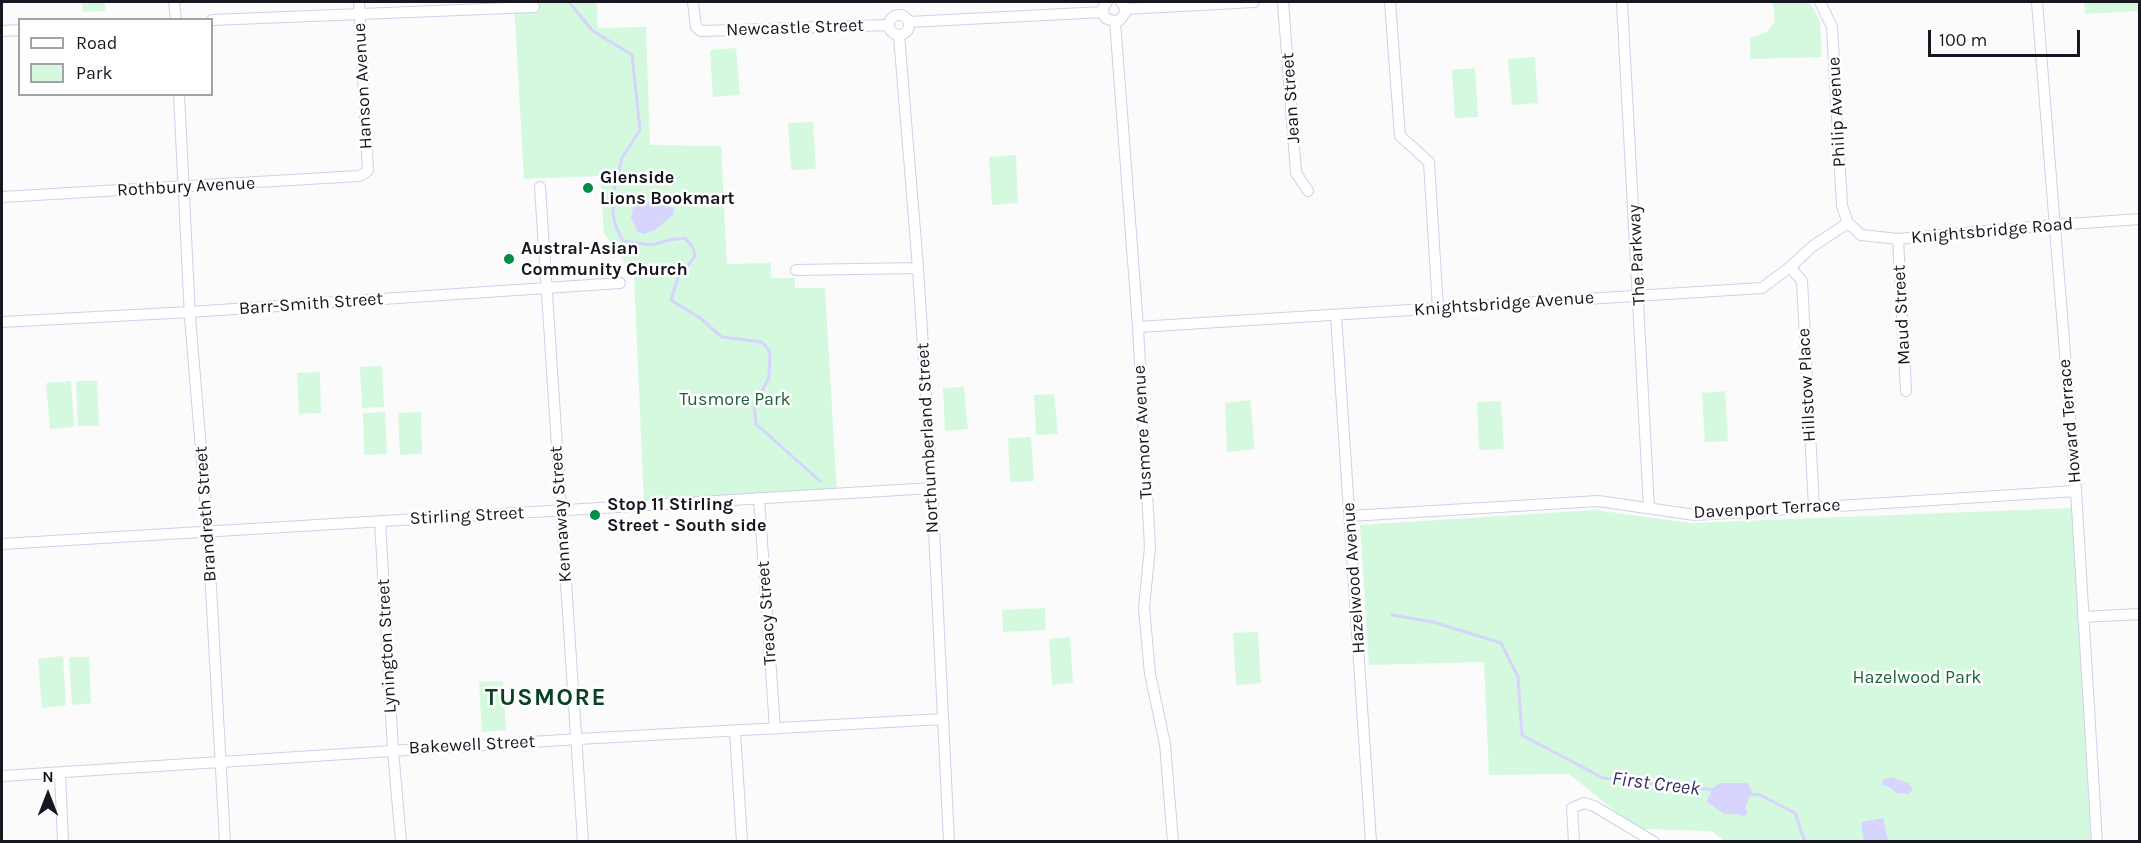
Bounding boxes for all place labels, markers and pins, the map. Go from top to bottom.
place label: Glenside Lions Bookmart [600,167,735,210]
marker: Glenside Lions Bookmart [581,181,595,195]
place label: Austral-Asian Community Church [521,238,688,280]
marker: Austral-Asian Community Church [502,252,516,266]
place label: Stop 11 Stirling Street - South side [607,494,766,536]
marker: Stop 11 Stirling Street - South side [588,508,602,522]

